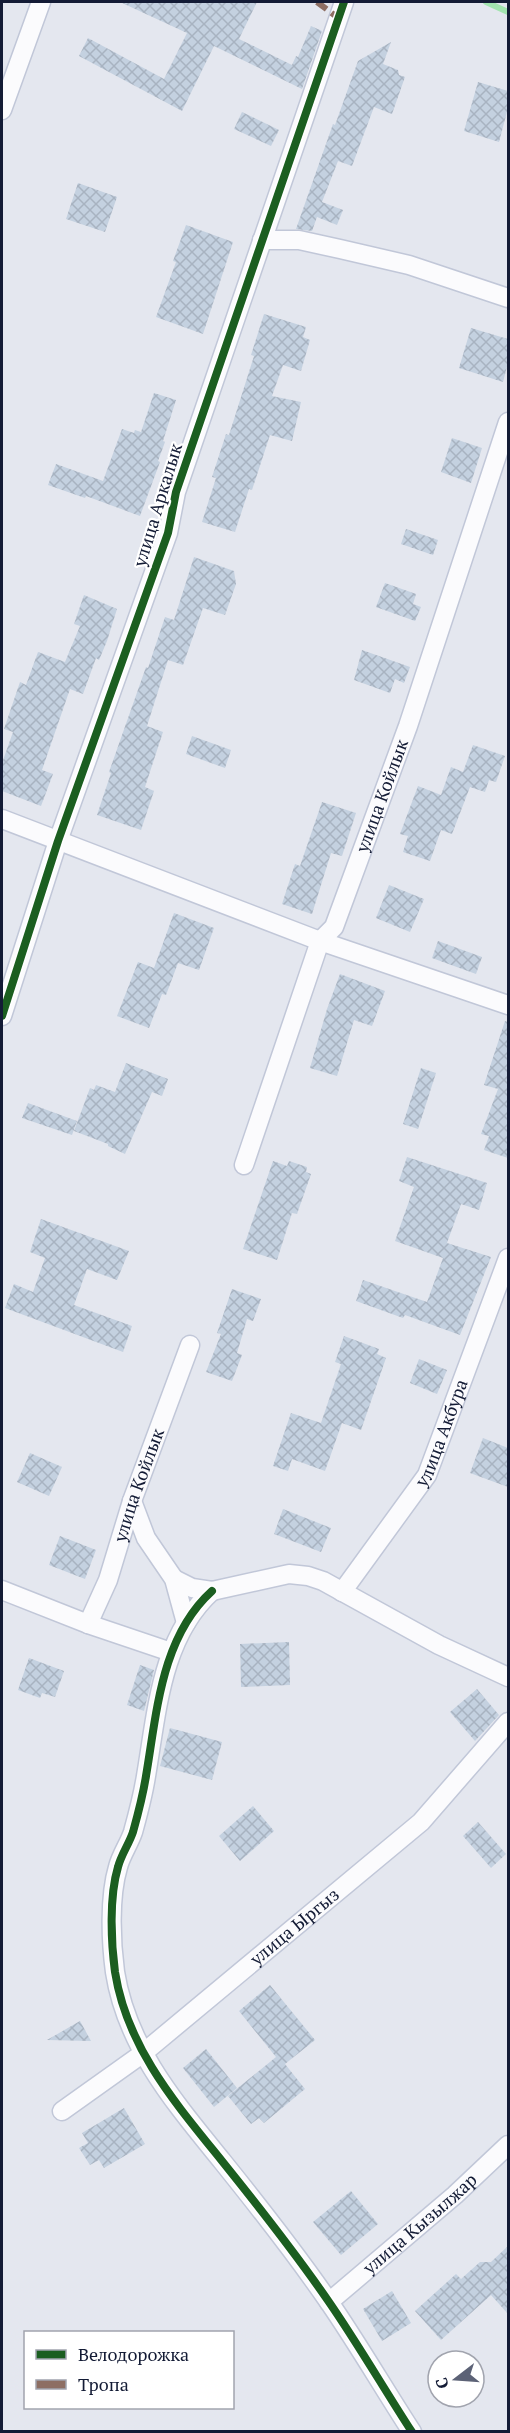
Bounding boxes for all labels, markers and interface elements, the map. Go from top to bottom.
street label: улица Аркалык [127,440,187,570]
street label: улица Койлык [349,735,413,857]
street label: улица Акбура [409,1376,473,1492]
street label: улица Койлык [107,1424,169,1546]
street label: улица Ыргыз [244,1882,344,1971]
street label: улица Кызылжар [357,2168,482,2280]
legend [24,2331,234,2409]
text: Велодорожка [78,2342,189,2366]
north arrow [426,2349,486,2409]
text: Тропа [78,2372,129,2396]
text: С [430,2375,454,2392]

